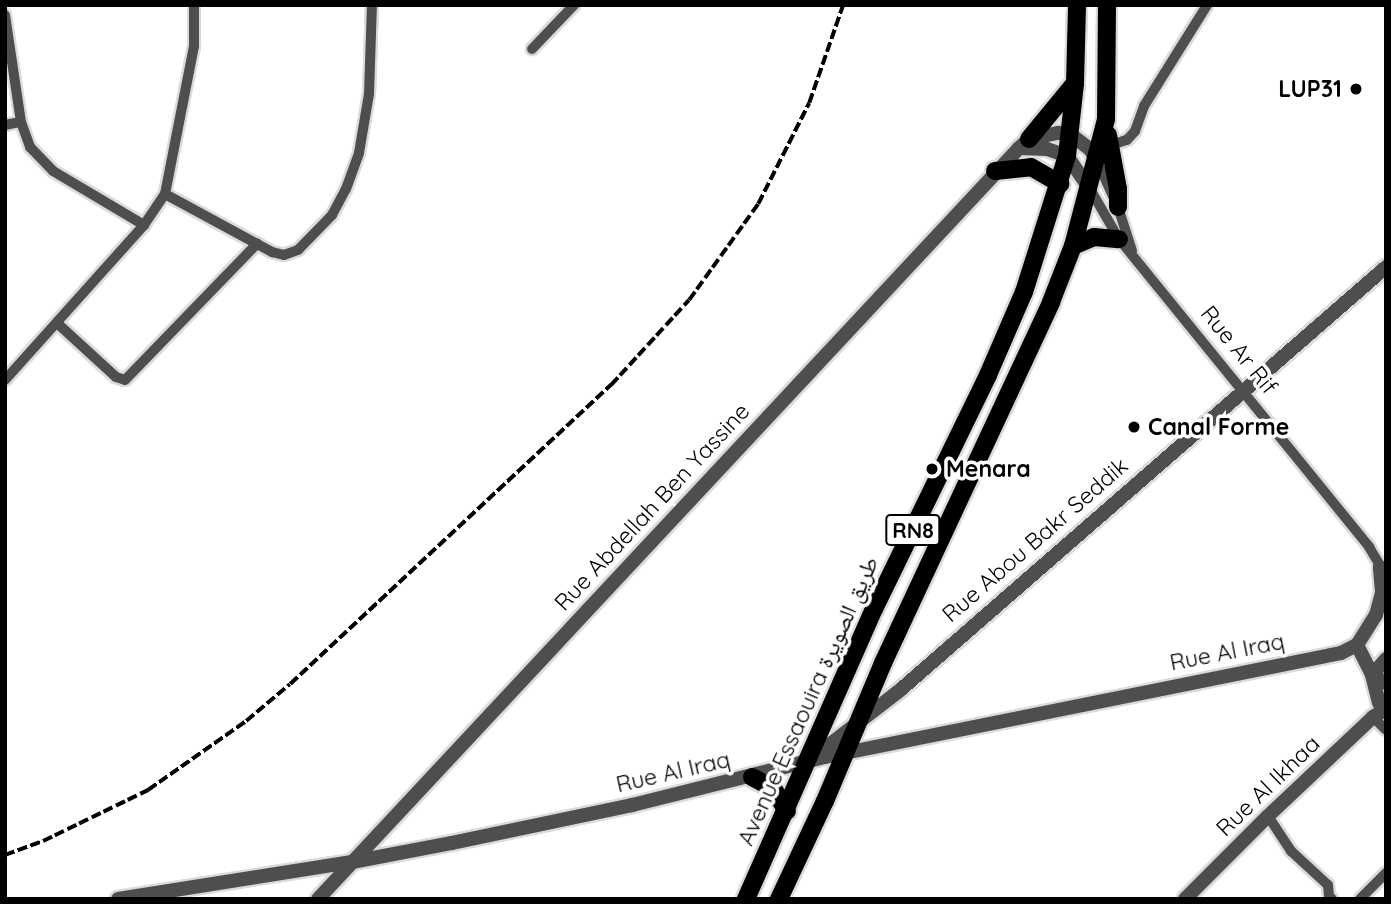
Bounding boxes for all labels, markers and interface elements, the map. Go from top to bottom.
place label: LUP31 [1278,75,1342,103]
marker: LUP31 [1348,81,1364,97]
street label: Rue Ar Rif [1195,300,1283,400]
street label: Rue Abdellah Ben Yassine [549,398,755,616]
place label: Canal Forme [1148,413,1289,441]
marker: Canal Forme [1126,419,1142,435]
street label: Rue Abou Bakr Seddik [937,452,1133,628]
place label: Menara [946,455,1031,483]
marker: Menara [924,461,940,477]
road number: RN8 [885,512,941,548]
street label: Avenue Essaouira طريق الصويرة [732,552,884,850]
street label: Rue Al Iraq [1167,627,1287,677]
street label: Rue Al Ikhaa [1211,730,1325,842]
street label: Rue Al Iraq [613,745,733,799]

